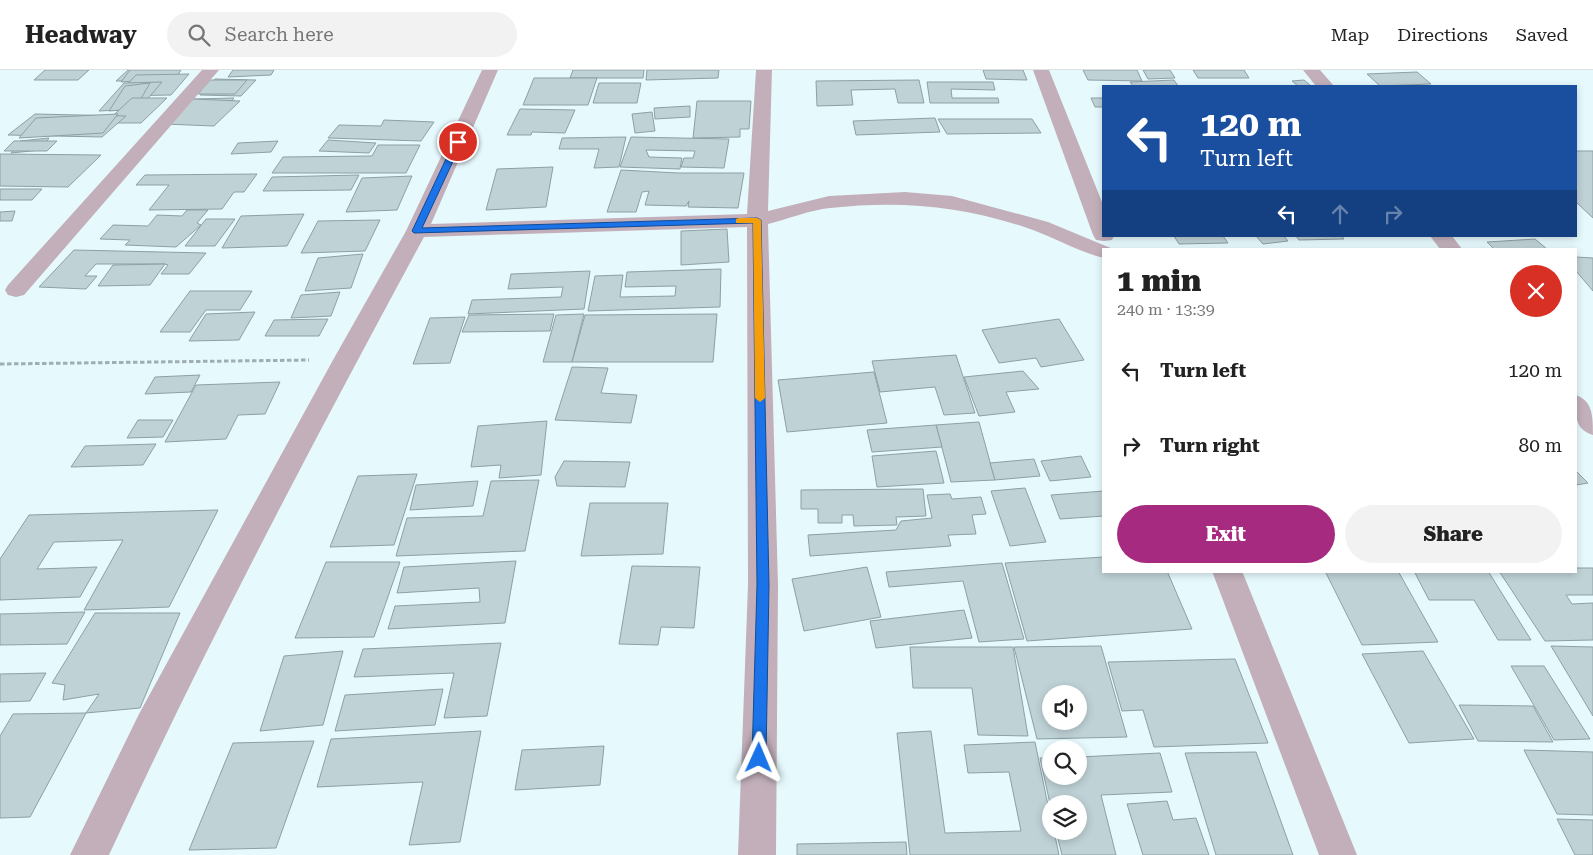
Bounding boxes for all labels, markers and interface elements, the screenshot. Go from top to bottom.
search box [167,12,517,57]
text: Headway [25,21,137,49]
icon: search [185,21,213,49]
text: Search here [225,23,334,46]
text: Map [1331,24,1369,45]
text: Directions [1397,24,1488,45]
text: Saved [1516,24,1568,45]
text: 120 m [1200,104,1301,145]
icon: left [1117,105,1182,170]
pin [437,121,479,163]
icon: arrive [444,128,472,156]
text: Turn left [1200,146,1293,171]
icon: left [1273,200,1301,228]
icon: ahead [1326,200,1354,228]
icon: right [1379,200,1407,228]
text: 1 min [1117,263,1201,298]
button: close [1510,265,1562,317]
text: 240 m · 13:39 [1117,300,1215,319]
icon: left [1117,357,1145,385]
text: Turn left [1160,359,1246,382]
text: 120 m [1508,359,1562,382]
icon: right [1117,432,1145,460]
text: Turn right [1160,434,1260,457]
text: 80 m [1519,434,1562,457]
button: Exit [1117,505,1335,563]
button: Share [1345,505,1562,563]
map controls [1042,685,1087,840]
button: sound [1042,685,1087,730]
position arrow [732,731,784,783]
button: search [1042,740,1087,785]
button: layers [1042,795,1087,840]

